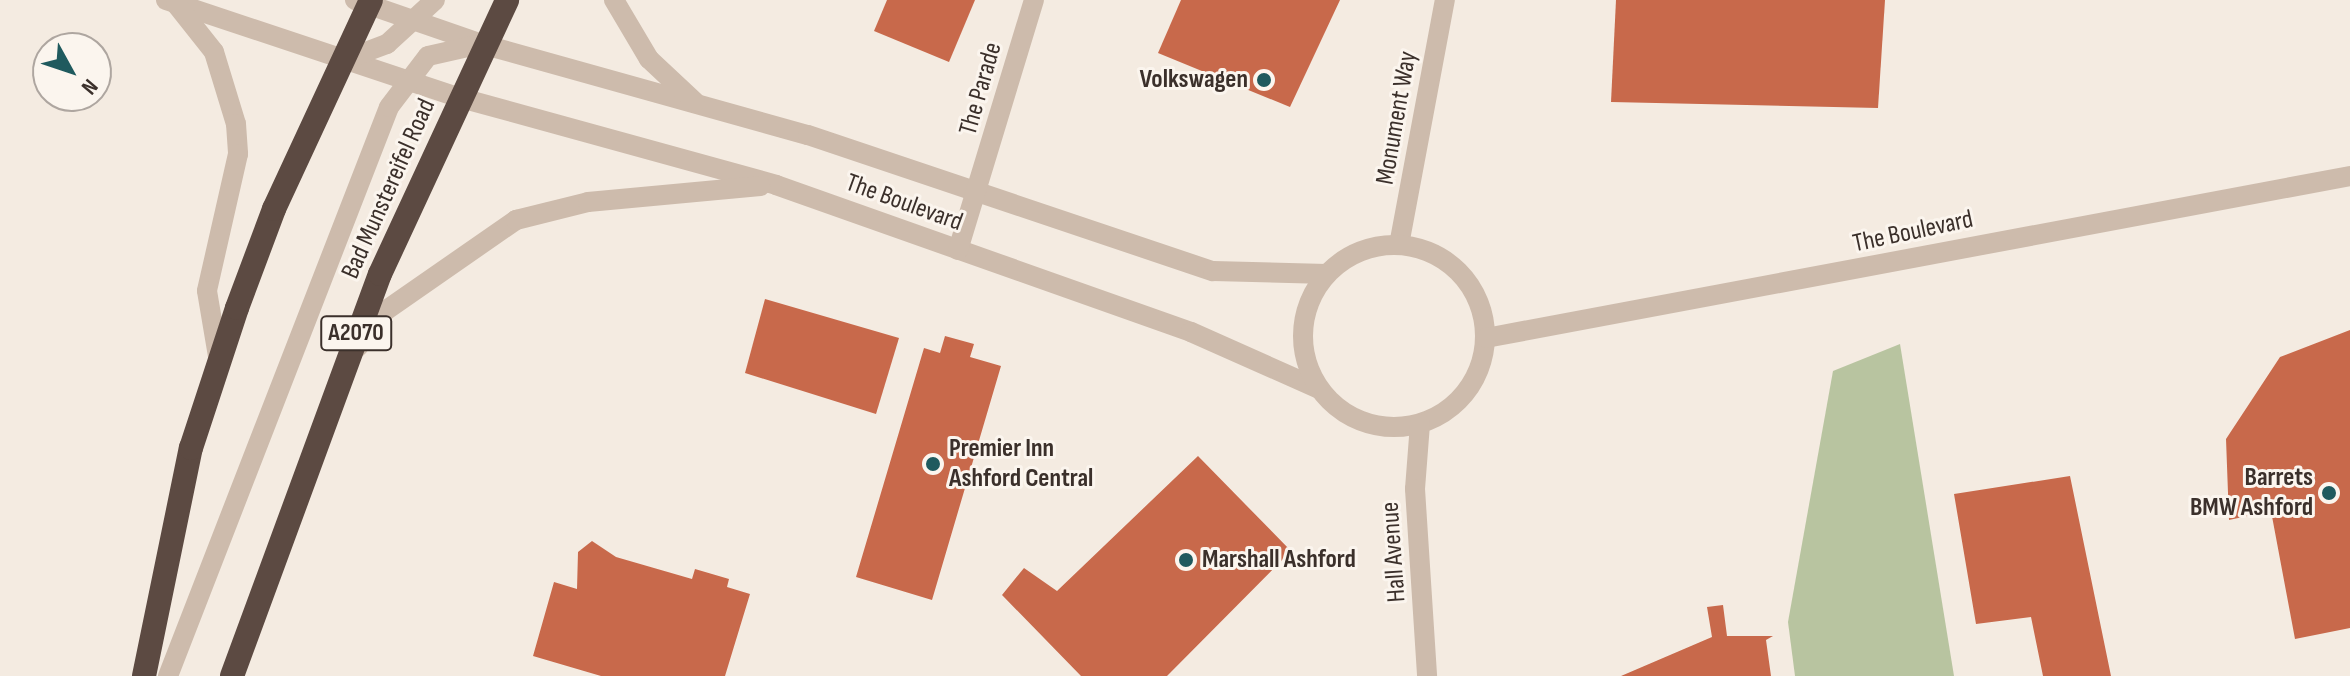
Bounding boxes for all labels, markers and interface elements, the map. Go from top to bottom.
north arrow [32,32,112,112]
street label: The Parade [953,39,1009,139]
street label: Monument Way [1370,49,1424,187]
place label: Volkswagen [1140,64,1248,96]
marker: Volkswagen [1255,71,1273,89]
text: N [75,73,103,100]
street label: Bad Munstereifel Road [335,94,443,284]
street label: The Boulevard [841,167,967,239]
street label: The Boulevard [1850,204,1976,260]
road number: A2070 [320,313,392,353]
place label: Premier Inn Ashford Central [949,433,1093,494]
marker: Premier Inn Ashford Central [924,455,942,473]
place label: Barrets BMW Ashford [2190,462,2313,524]
marker: Barrets BMW Ashford [2320,484,2338,502]
street label: Hall Avenue [1375,501,1413,603]
place label: Marshall Ashford [1202,544,1356,576]
marker: Marshall Ashford [1177,551,1195,569]

